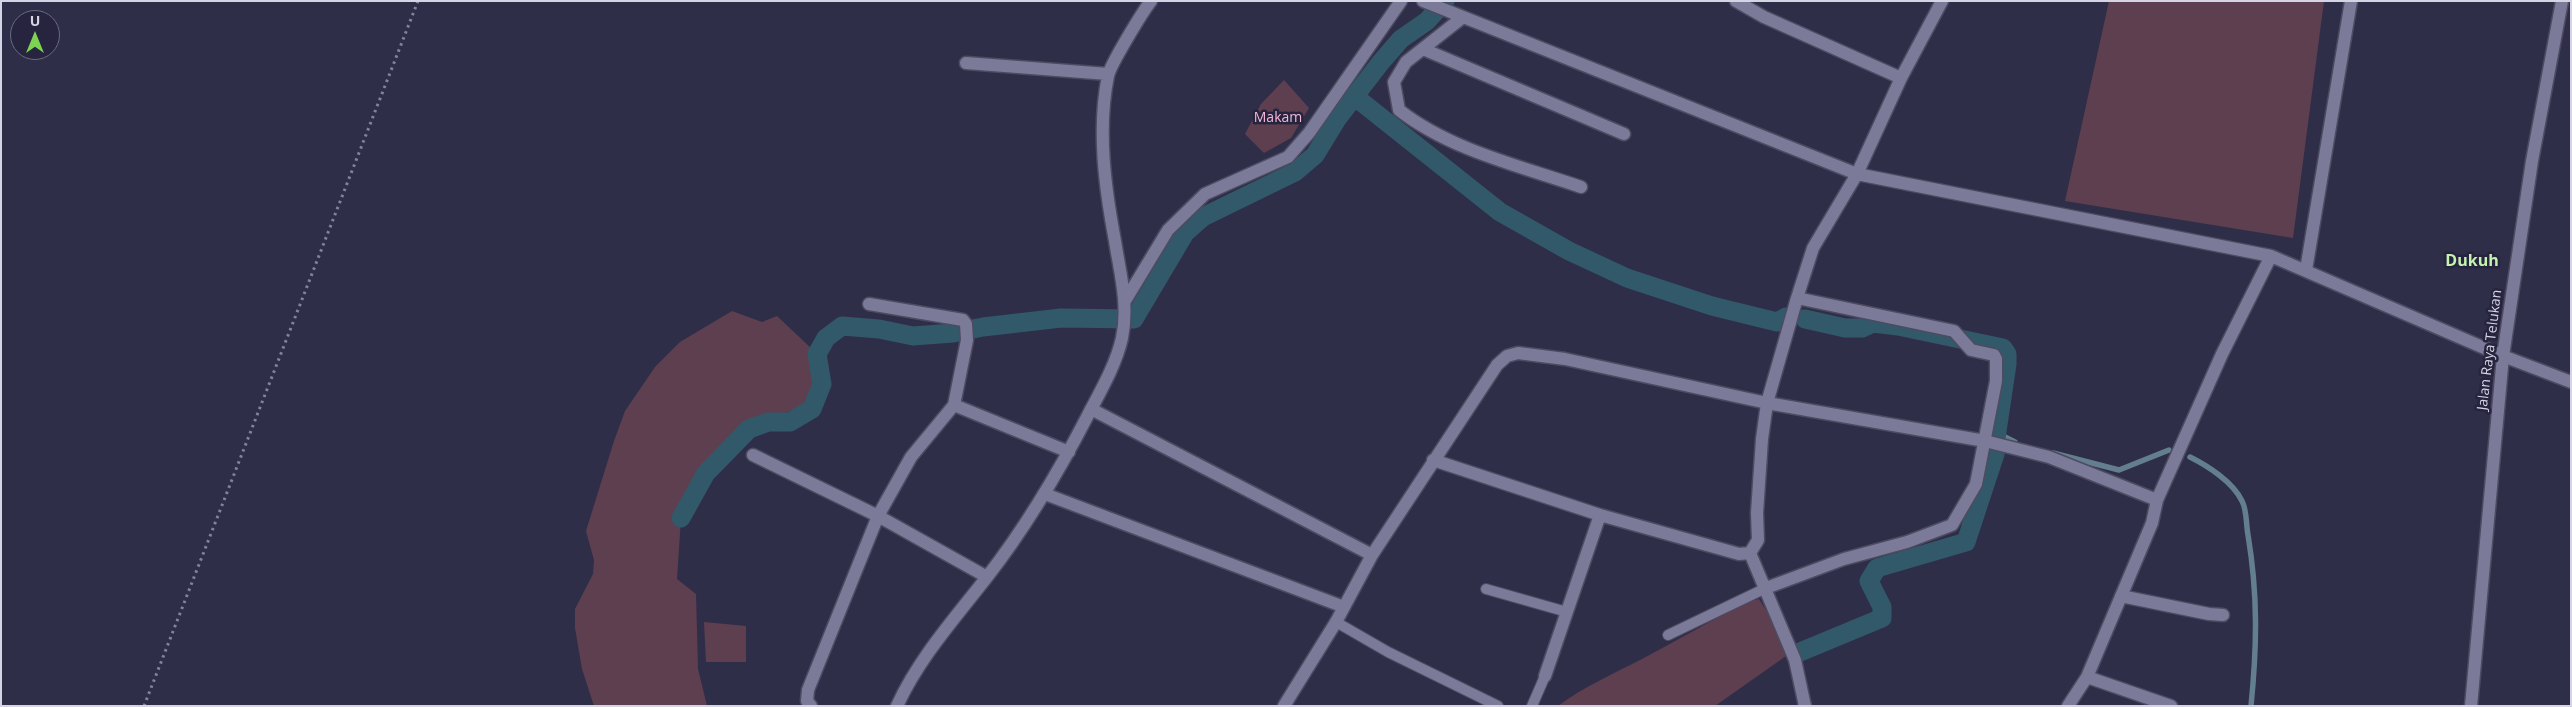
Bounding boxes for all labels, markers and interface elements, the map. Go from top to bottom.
north arrow [10,10,60,60]
text: U [30,11,40,30]
park label: Makam [1254,110,1302,126]
district label: Dukuh [2445,251,2499,271]
street label: Jalan Raya Telukan [2474,289,2506,411]

